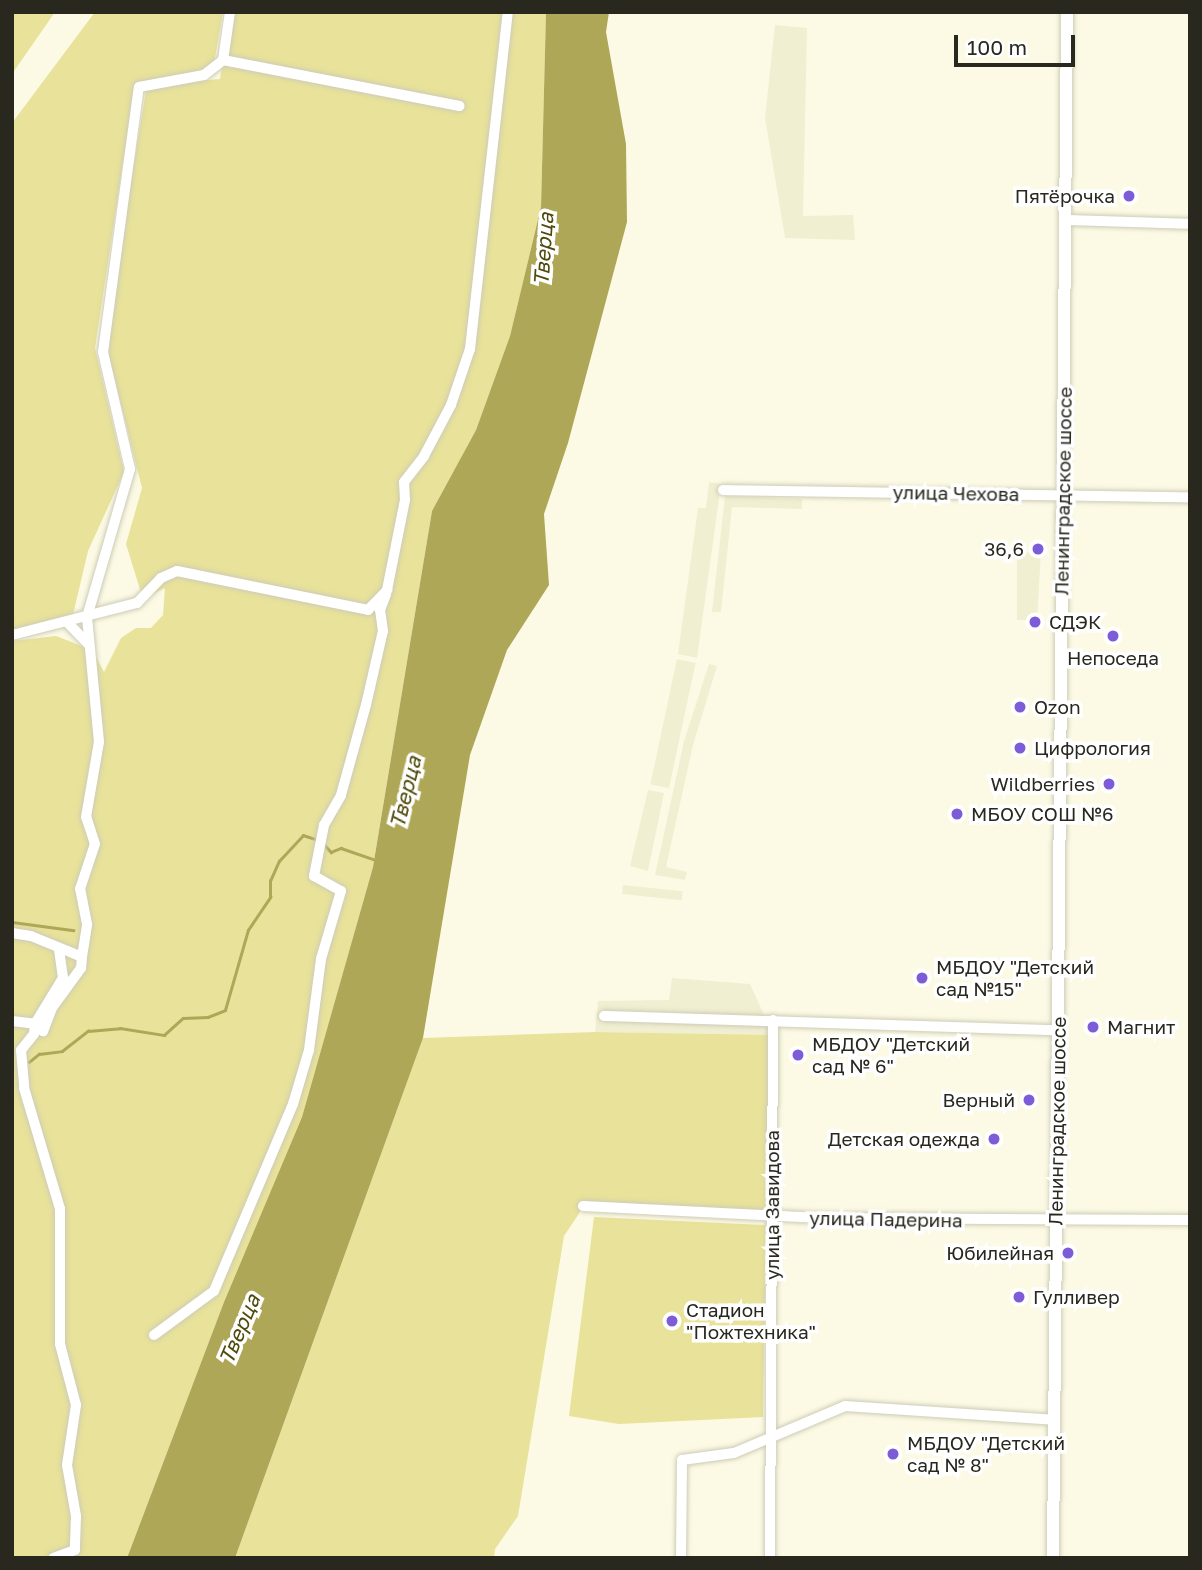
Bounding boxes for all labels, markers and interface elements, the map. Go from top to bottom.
scale bar [957,21,1078,65]
text: 100 m [967,34,1027,60]
place label: Пятёрочка [1015,185,1115,207]
marker: Пятёрочка [1121,188,1137,204]
water label: Тверца [528,212,558,286]
street label: Ленинградское шоссе [1050,387,1076,595]
street label: улица Чехова [892,480,1020,506]
place label: 36,6 [984,538,1024,560]
marker: 36,6 [1030,541,1046,557]
place label: СДЭК [1049,611,1101,633]
marker: СДЭК [1027,614,1043,630]
marker: Непоседа [1105,628,1121,644]
place label: Непоседа [1067,647,1159,669]
place label: Ozon [1034,696,1081,718]
marker: Ozon [1012,699,1028,715]
place label: Цифрология [1034,737,1151,759]
marker: Цифрология [1012,740,1028,756]
water label: Тверца [384,753,426,831]
place label: Wildberries [990,773,1095,795]
marker: Wildberries [1101,776,1117,792]
place label: МБОУ СОШ №6 [971,803,1113,825]
marker: МБОУ СОШ №6 [949,806,965,822]
place label: МБДОУ "Детский сад №15" [936,956,1094,1000]
marker: МБДОУ "Детский сад №15" [914,970,930,986]
place label: Магнит [1107,1016,1175,1038]
street label: Ленинградское шоссе [1044,1017,1070,1225]
marker: Магнит [1085,1019,1101,1035]
place label: МБДОУ "Детский сад № 6" [812,1033,970,1077]
marker: МБДОУ "Детский сад № 6" [790,1047,806,1063]
place label: Верный [943,1089,1015,1111]
marker: Верный [1021,1092,1037,1108]
place label: Детская одежда [828,1128,980,1150]
street label: улица Завидова [761,1130,783,1280]
marker: Детская одежда [986,1131,1002,1147]
street label: улица Падерина [809,1206,963,1232]
place label: Юбилейная [946,1242,1054,1264]
marker: Юбилейная [1060,1245,1076,1261]
place label: Гулливер [1033,1286,1120,1308]
marker: Гулливер [1011,1289,1027,1305]
water label: Тверца [213,1290,265,1368]
place label: Стадион "Пожтехника" [686,1299,816,1343]
marker: Стадион "Пожтехника" [664,1313,680,1329]
place label: МБДОУ "Детский сад № 8" [907,1432,1065,1476]
marker: МБДОУ "Детский сад № 8" [885,1446,901,1462]

